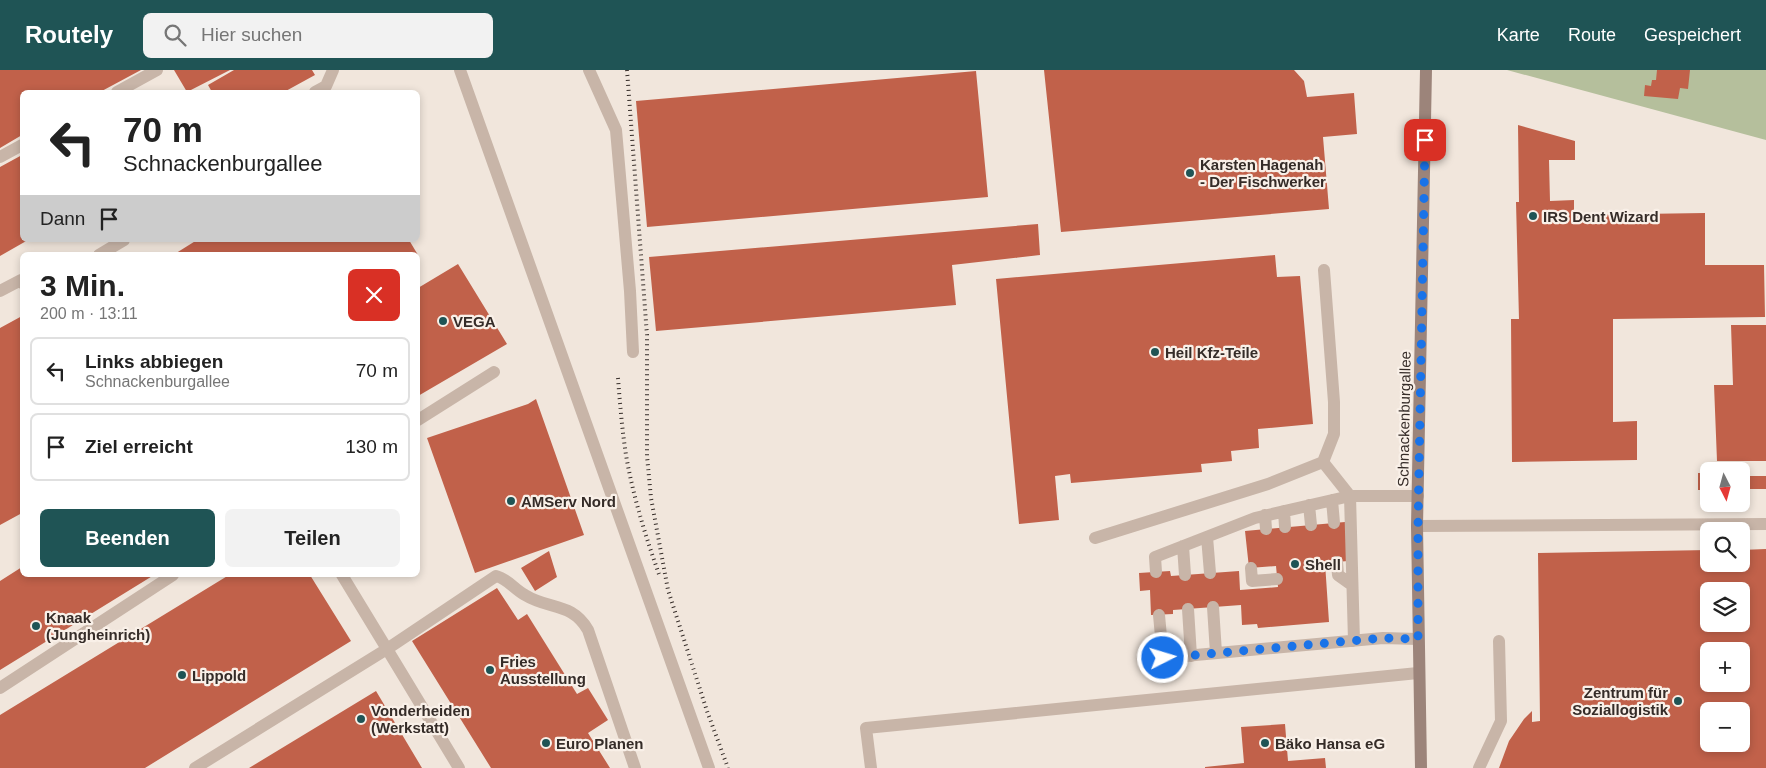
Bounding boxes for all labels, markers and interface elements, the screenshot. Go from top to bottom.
search box [143,13,493,58]
text: Routely [25,21,113,48]
icon: search [161,21,189,49]
text: Hier suchen [201,24,302,45]
text: Karte [1497,25,1540,45]
text: Route [1568,25,1616,45]
text: Gespeichert [1644,25,1741,45]
icon: left [40,110,105,175]
text: 70 m [123,110,203,149]
pin [1404,119,1446,161]
icon: arrive [1411,126,1439,154]
text: Schnackenburgallee [123,151,322,176]
place label: Karsten Hagenah - Der Fischwerker [1200,156,1326,190]
marker: Karsten Hagenah - Der Fischwerker [1184,167,1196,179]
icon: arrive [95,205,123,233]
text: Dann [40,208,85,229]
place label: IRS Dent Wizard [1543,208,1659,225]
marker: IRS Dent Wizard [1527,210,1539,222]
text: 3 Min. [40,269,125,302]
button: close [348,269,400,321]
text: 200 m · 13:11 [40,305,138,322]
place label: VEGA [453,313,496,330]
marker: VEGA [437,315,449,327]
place label: Heil Kfz-Teile [1165,344,1258,361]
marker: Heil Kfz-Teile [1149,346,1161,358]
text: Links abbiegen [85,351,223,372]
street label: Schnackenburgallee [1394,351,1414,487]
icon: left [42,357,70,385]
text: 70 m [356,360,398,381]
text: Schnackenburgallee [85,373,230,390]
icon: arrive [42,433,70,461]
text: Ziel erreicht [85,436,193,457]
text: 130 m [345,436,398,457]
north arrow [1700,462,1750,512]
map controls [1700,462,1750,752]
place label: AMServ Nord [521,493,616,510]
marker: AMServ Nord [505,495,517,507]
button: Beenden [40,509,215,567]
button: Teilen [225,509,400,567]
button: search [1700,522,1750,572]
place label: Shell [1305,556,1341,573]
marker: Shell [1289,558,1301,570]
button: layers [1700,582,1750,632]
place label: Knaak (Jungheinrich) [46,609,150,643]
marker: Knaak (Jungheinrich) [30,620,42,632]
position arrow [1136,631,1188,683]
button: + [1700,642,1750,692]
place label: Fries Ausstellung [500,653,586,687]
marker: Fries Ausstellung [484,664,496,676]
place label: Lippold [192,667,246,684]
marker: Lippold [176,669,188,681]
place label: Zentrum für Soziallogistik [1572,684,1669,718]
marker: Zentrum für Soziallogistik [1672,695,1684,707]
place label: Vonderheiden (Werkstatt) [371,702,470,736]
button: − [1700,702,1750,752]
marker: Vonderheiden (Werkstatt) [355,713,367,725]
place label: Euro Planen [556,735,644,752]
place label: Bäko Hansa eG [1275,735,1385,752]
marker: Euro Planen [540,737,552,749]
marker: Bäko Hansa eG [1259,737,1271,749]

